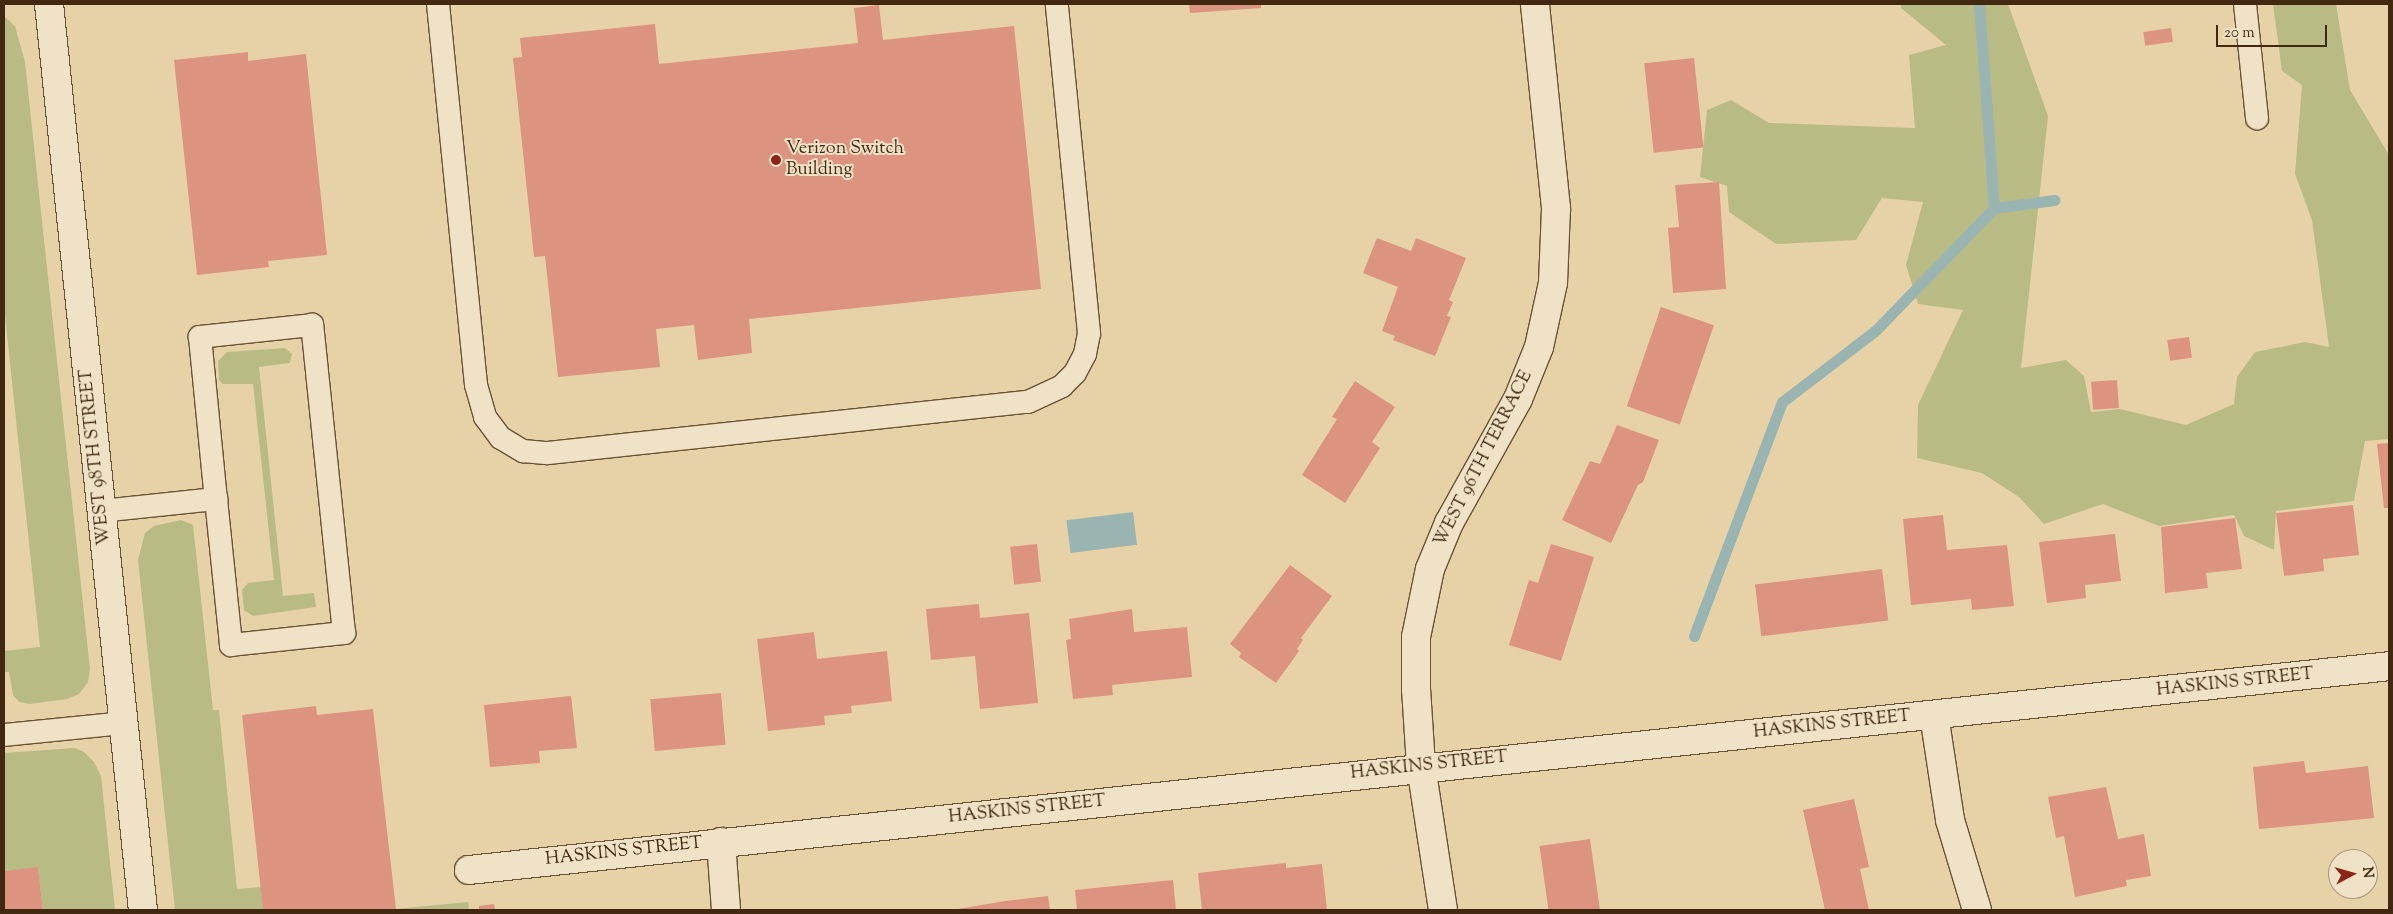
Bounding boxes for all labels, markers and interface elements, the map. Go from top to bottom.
scale bar [2218,15,2329,47]
text: 20 m [2224,23,2255,44]
place label: Verizon Switch Building [786,139,904,182]
marker: Verizon Switch Building [770,154,782,166]
street label: WEST 96TH TERRACE [1430,367,1538,551]
street label: WEST 98TH STREET [76,368,116,546]
street label: HASKINS STREET [2155,664,2315,702]
street label: HASKINS STREET [1752,706,1912,744]
street label: HASKINS STREET [1349,747,1509,785]
street label: HASKINS STREET [947,791,1107,829]
street label: HASKINS STREET [544,833,704,871]
north arrow [2328,849,2378,899]
text: N [2356,866,2377,879]

